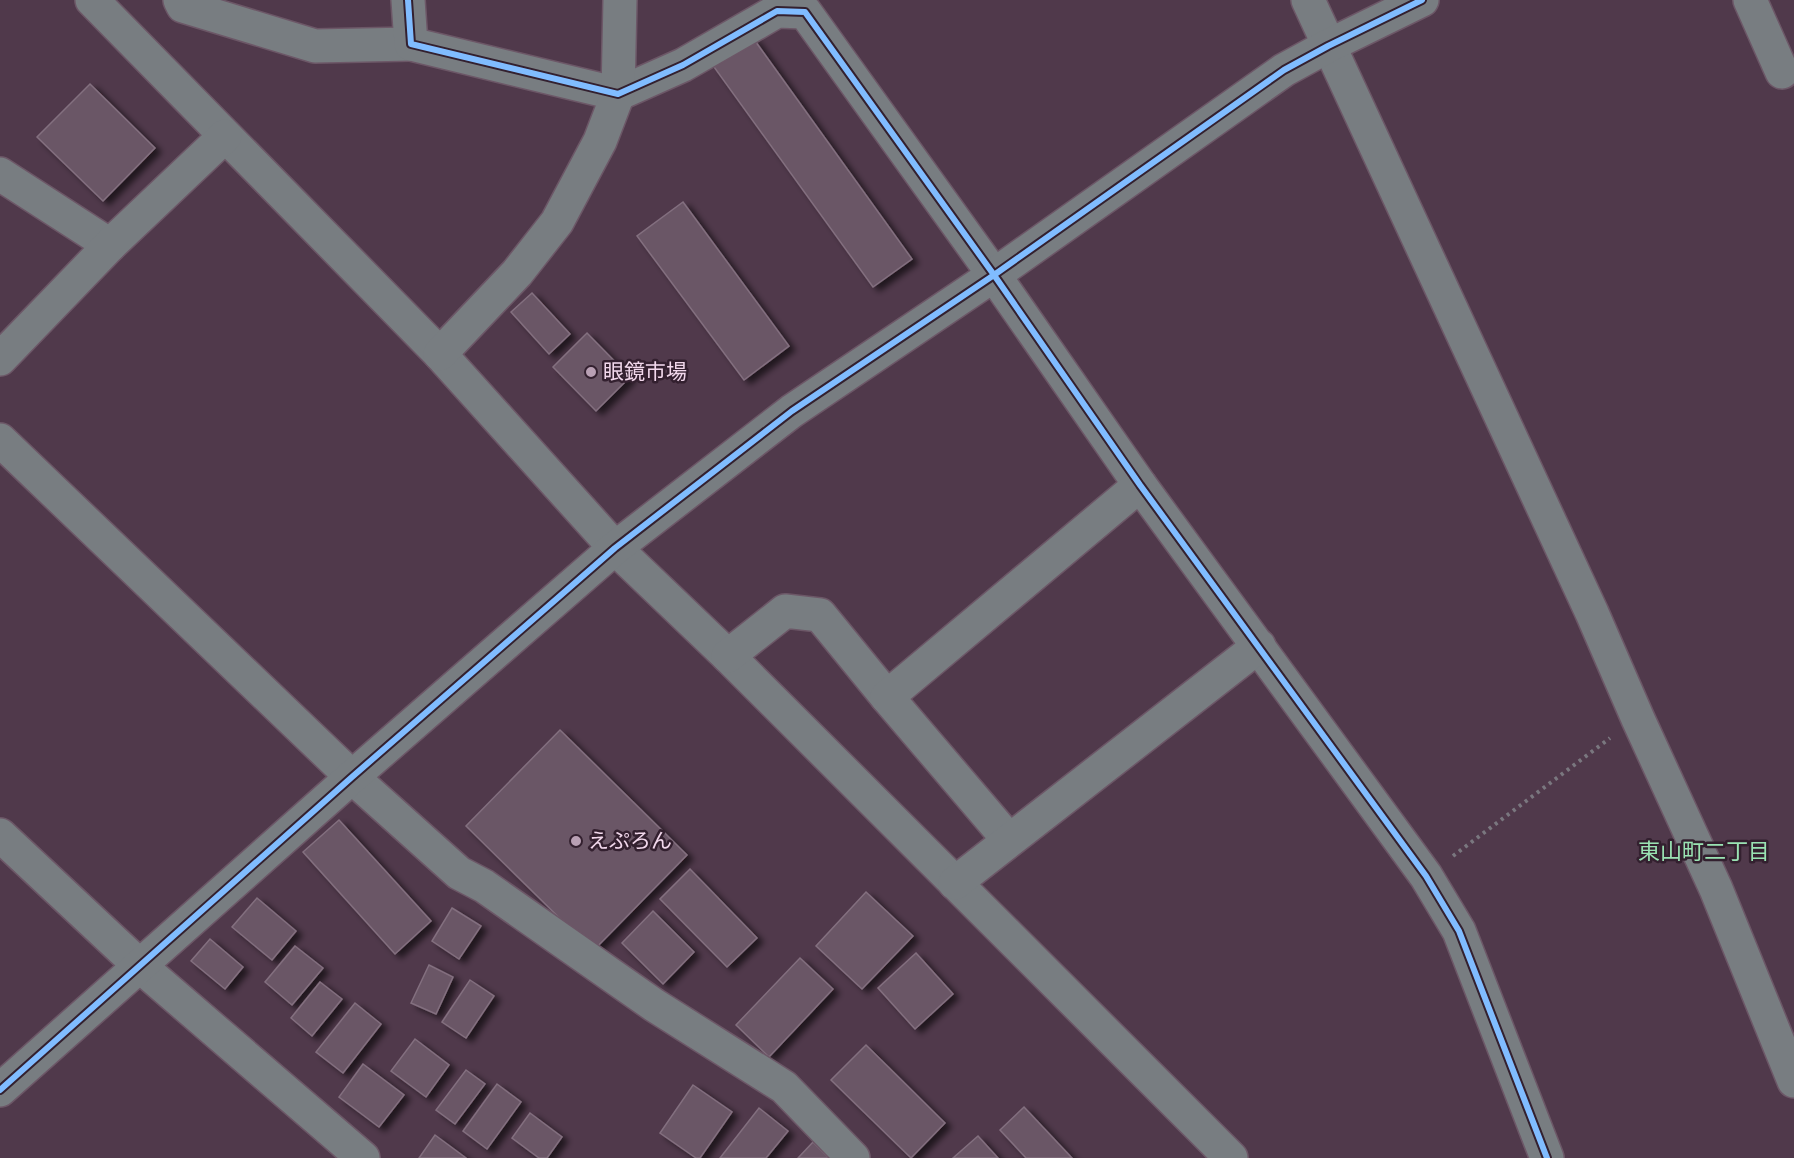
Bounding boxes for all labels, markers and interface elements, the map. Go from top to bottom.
place label: 眼鏡市場 [603,360,687,385]
marker: 眼鏡市場 [584,365,598,379]
place label: えぷろん [588,829,672,854]
marker: えぷろん [569,834,583,848]
district label: 東山町二丁目 [1638,839,1770,866]

